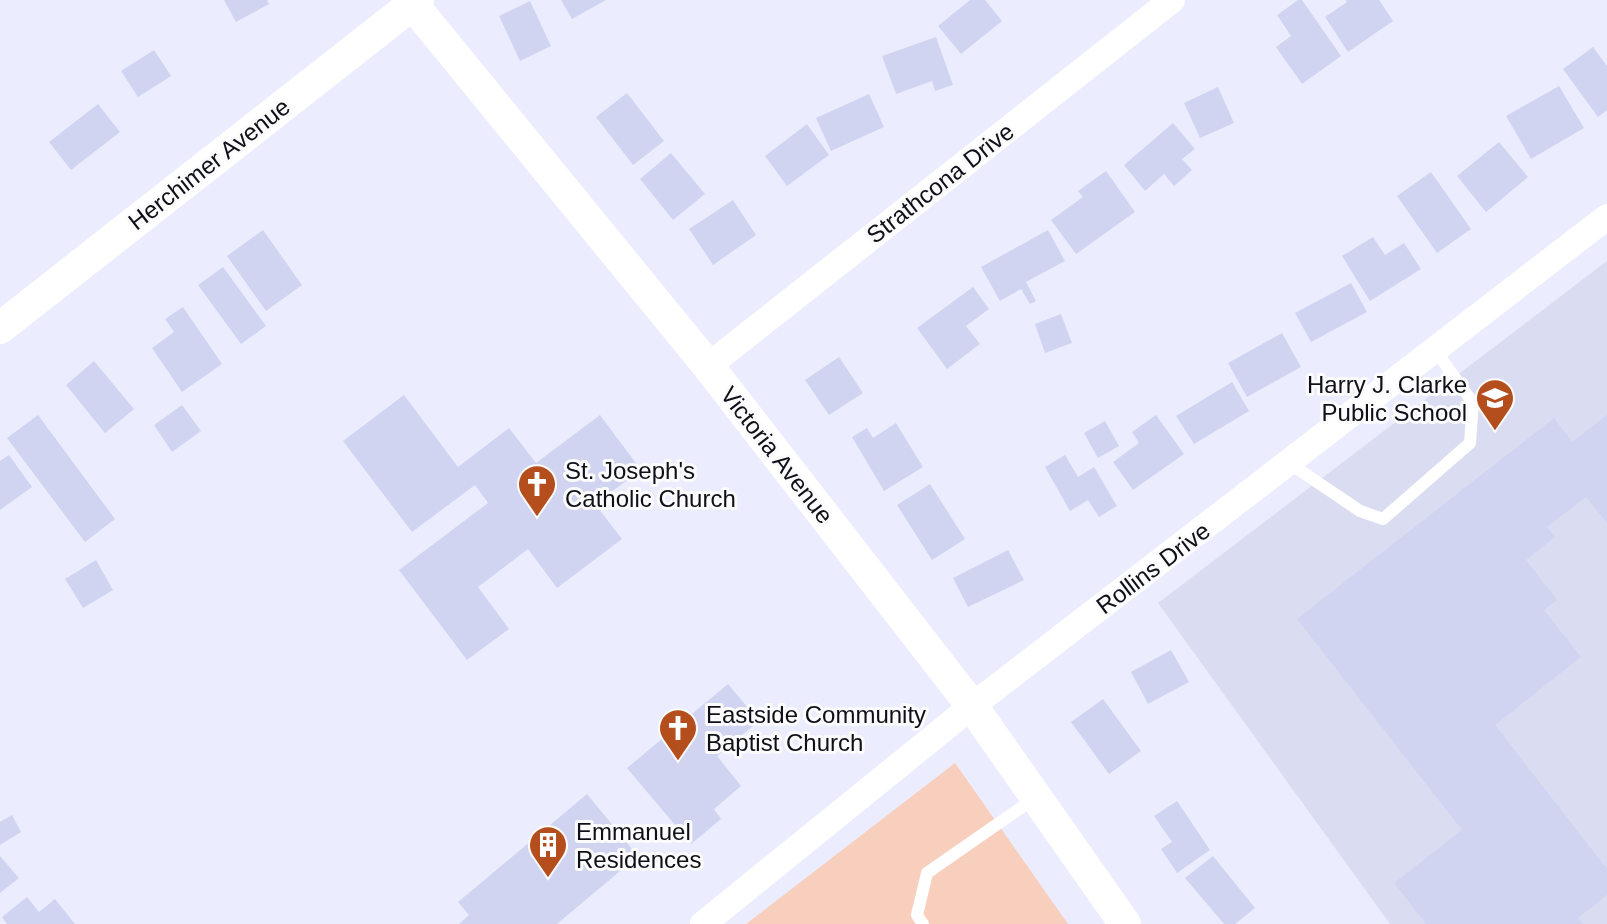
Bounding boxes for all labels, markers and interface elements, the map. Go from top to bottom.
street label: Herchimer Avenue [123,93,295,235]
street label: Strathcona Drive [861,117,1019,249]
place label: Harry J. Clarke Public School [1307,371,1467,426]
school or university icon: Harry J. Clarke Public School [1474,377,1516,432]
street label: Victoria Avenue [715,381,839,529]
place label: St. Joseph's Catholic Church [565,457,736,512]
church icon: St. Joseph's Catholic Church [516,463,558,518]
street label: Rollins Drive [1091,517,1215,619]
place label: Eastside Community Baptist Church [706,701,926,756]
church icon: Eastside Community Baptist Church [657,707,699,762]
place label: Emmanuel Residences [576,818,701,873]
building icon: Emmanuel Residences [527,824,569,879]

